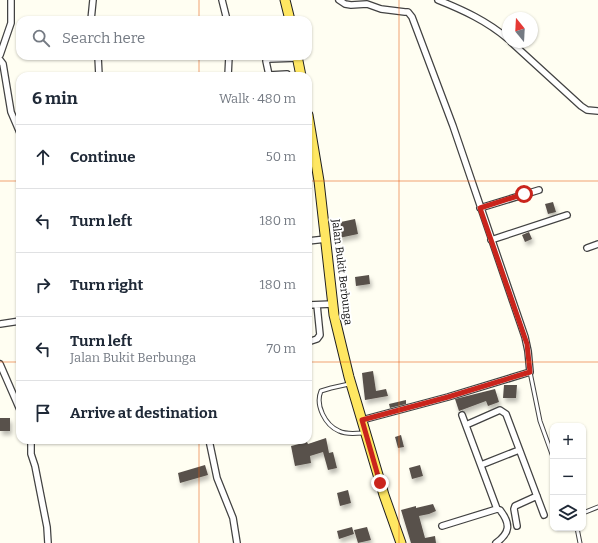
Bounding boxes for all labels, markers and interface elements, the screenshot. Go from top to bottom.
north arrow [502,12,538,48]
search box [16,16,312,60]
icon: search [30,27,52,49]
text: Search here [62,29,145,47]
text: 6 min [32,88,78,109]
text: Walk · 480 m [219,91,296,106]
icon: ahead [32,146,54,168]
text: Continue [70,148,136,166]
text: 50 m [266,149,296,164]
route start [515,185,533,203]
icon: left [32,210,54,232]
text: Turn left [70,212,132,230]
text: 180 m [260,213,296,228]
street label: Jalan Bukit Berbunga [329,217,355,326]
icon: right [32,274,54,296]
text: Turn right [70,276,143,294]
text: 180 m [260,277,296,292]
text: Turn left [70,332,132,350]
icon: left [32,338,54,360]
text: 70 m [266,341,296,356]
text: Jalan Bukit Berbunga [70,350,196,365]
icon: arrive [32,402,54,424]
text: Arrive at destination [70,404,217,422]
map controls [550,423,586,531]
button: + [550,423,586,459]
button: − [550,459,586,495]
route end [371,474,389,492]
button: layers [550,495,586,531]

